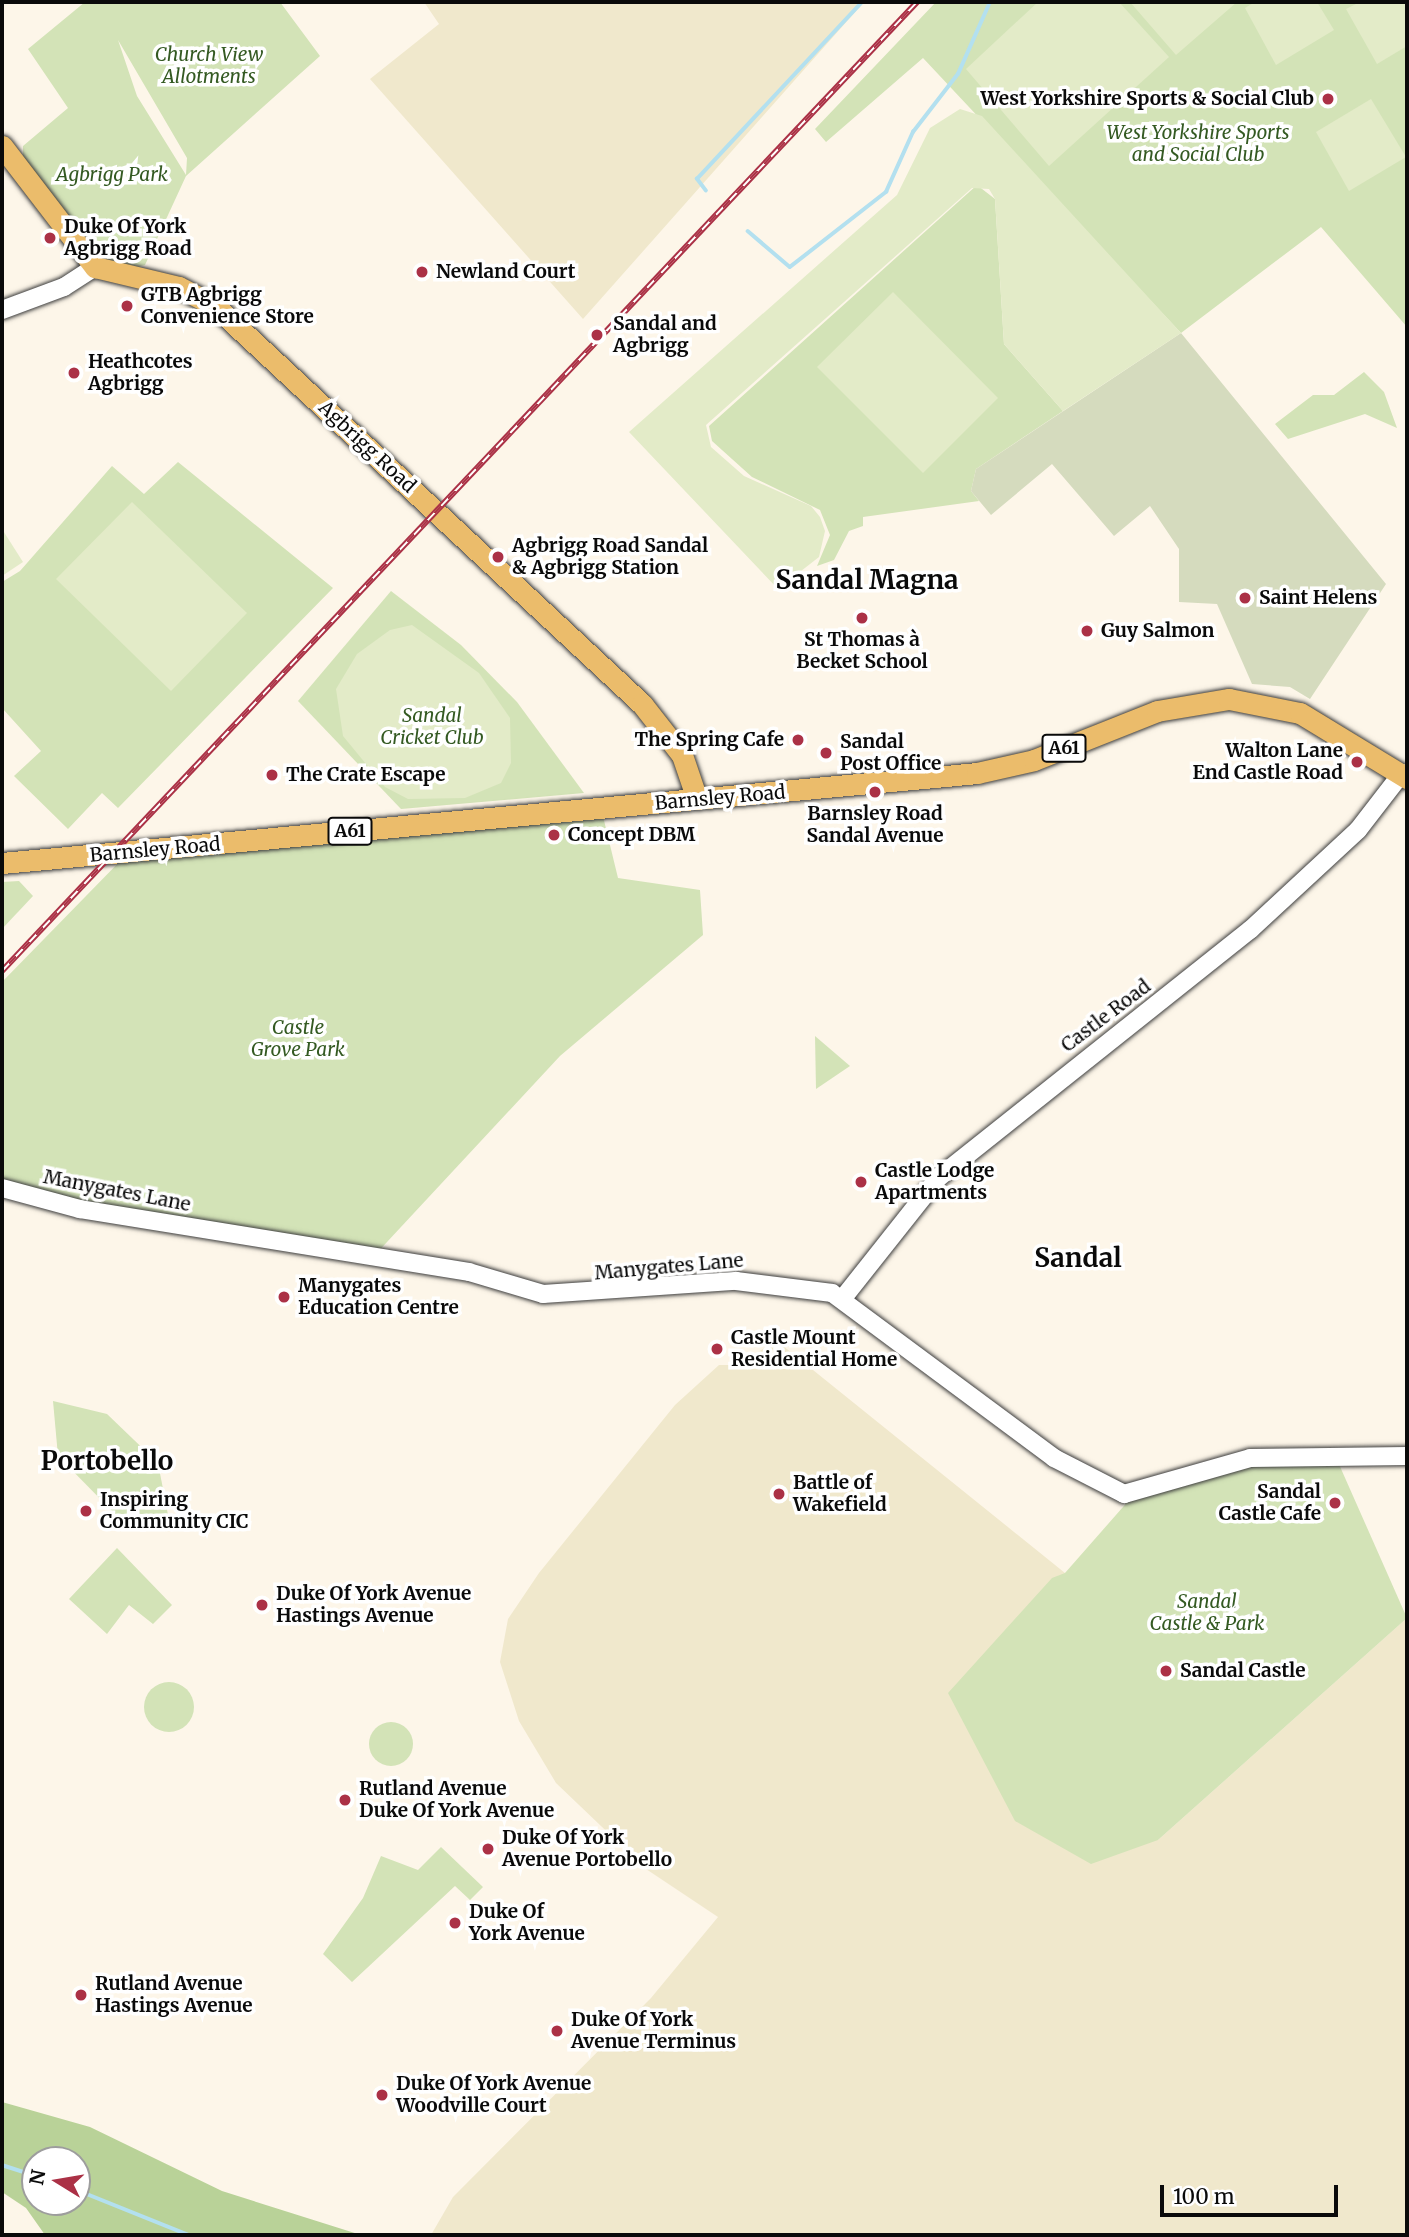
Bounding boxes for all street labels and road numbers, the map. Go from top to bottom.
street label: Agbrigg Road [314,396,420,498]
road number: A61 [1041,734,1087,762]
street label: Barnsley Road [654,781,786,815]
road number: A61 [327,816,373,846]
street label: Barnsley Road [89,833,221,867]
street label: Castle Road [1057,975,1155,1057]
street label: Manygates Lane [41,1166,193,1216]
street label: Manygates Lane [594,1249,744,1285]

